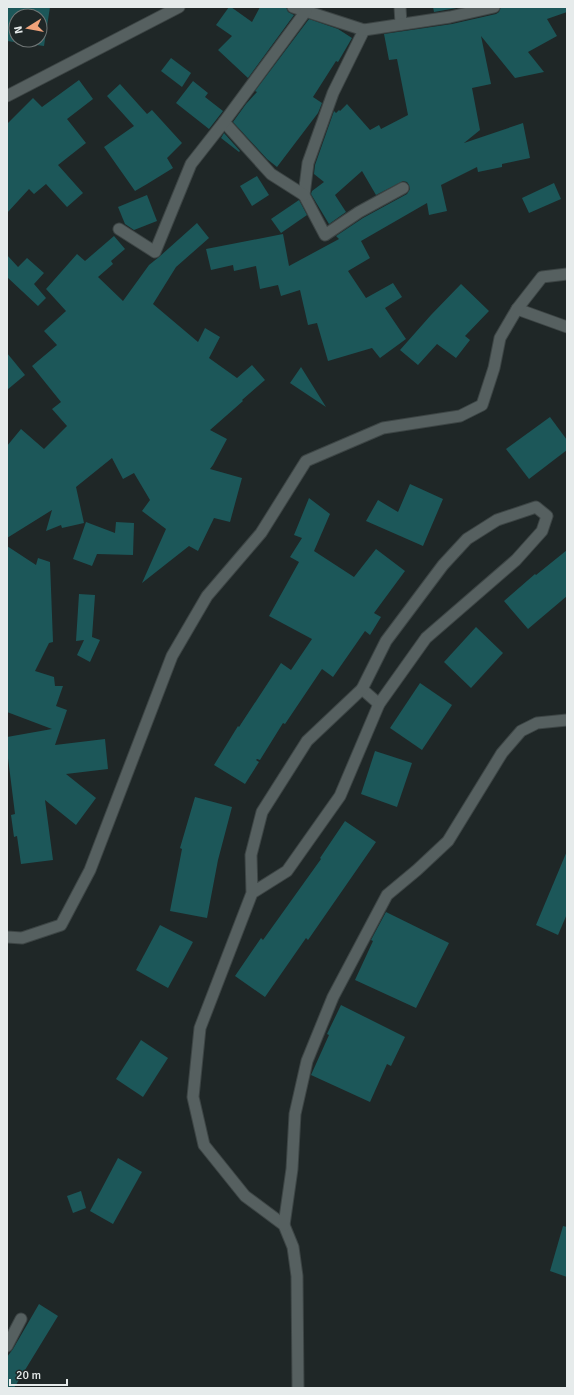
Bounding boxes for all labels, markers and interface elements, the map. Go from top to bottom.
north arrow [8,8,48,48]
text: N [12,25,26,35]
scale bar [10,1361,67,1387]
text: 20 m [16,1368,41,1383]

